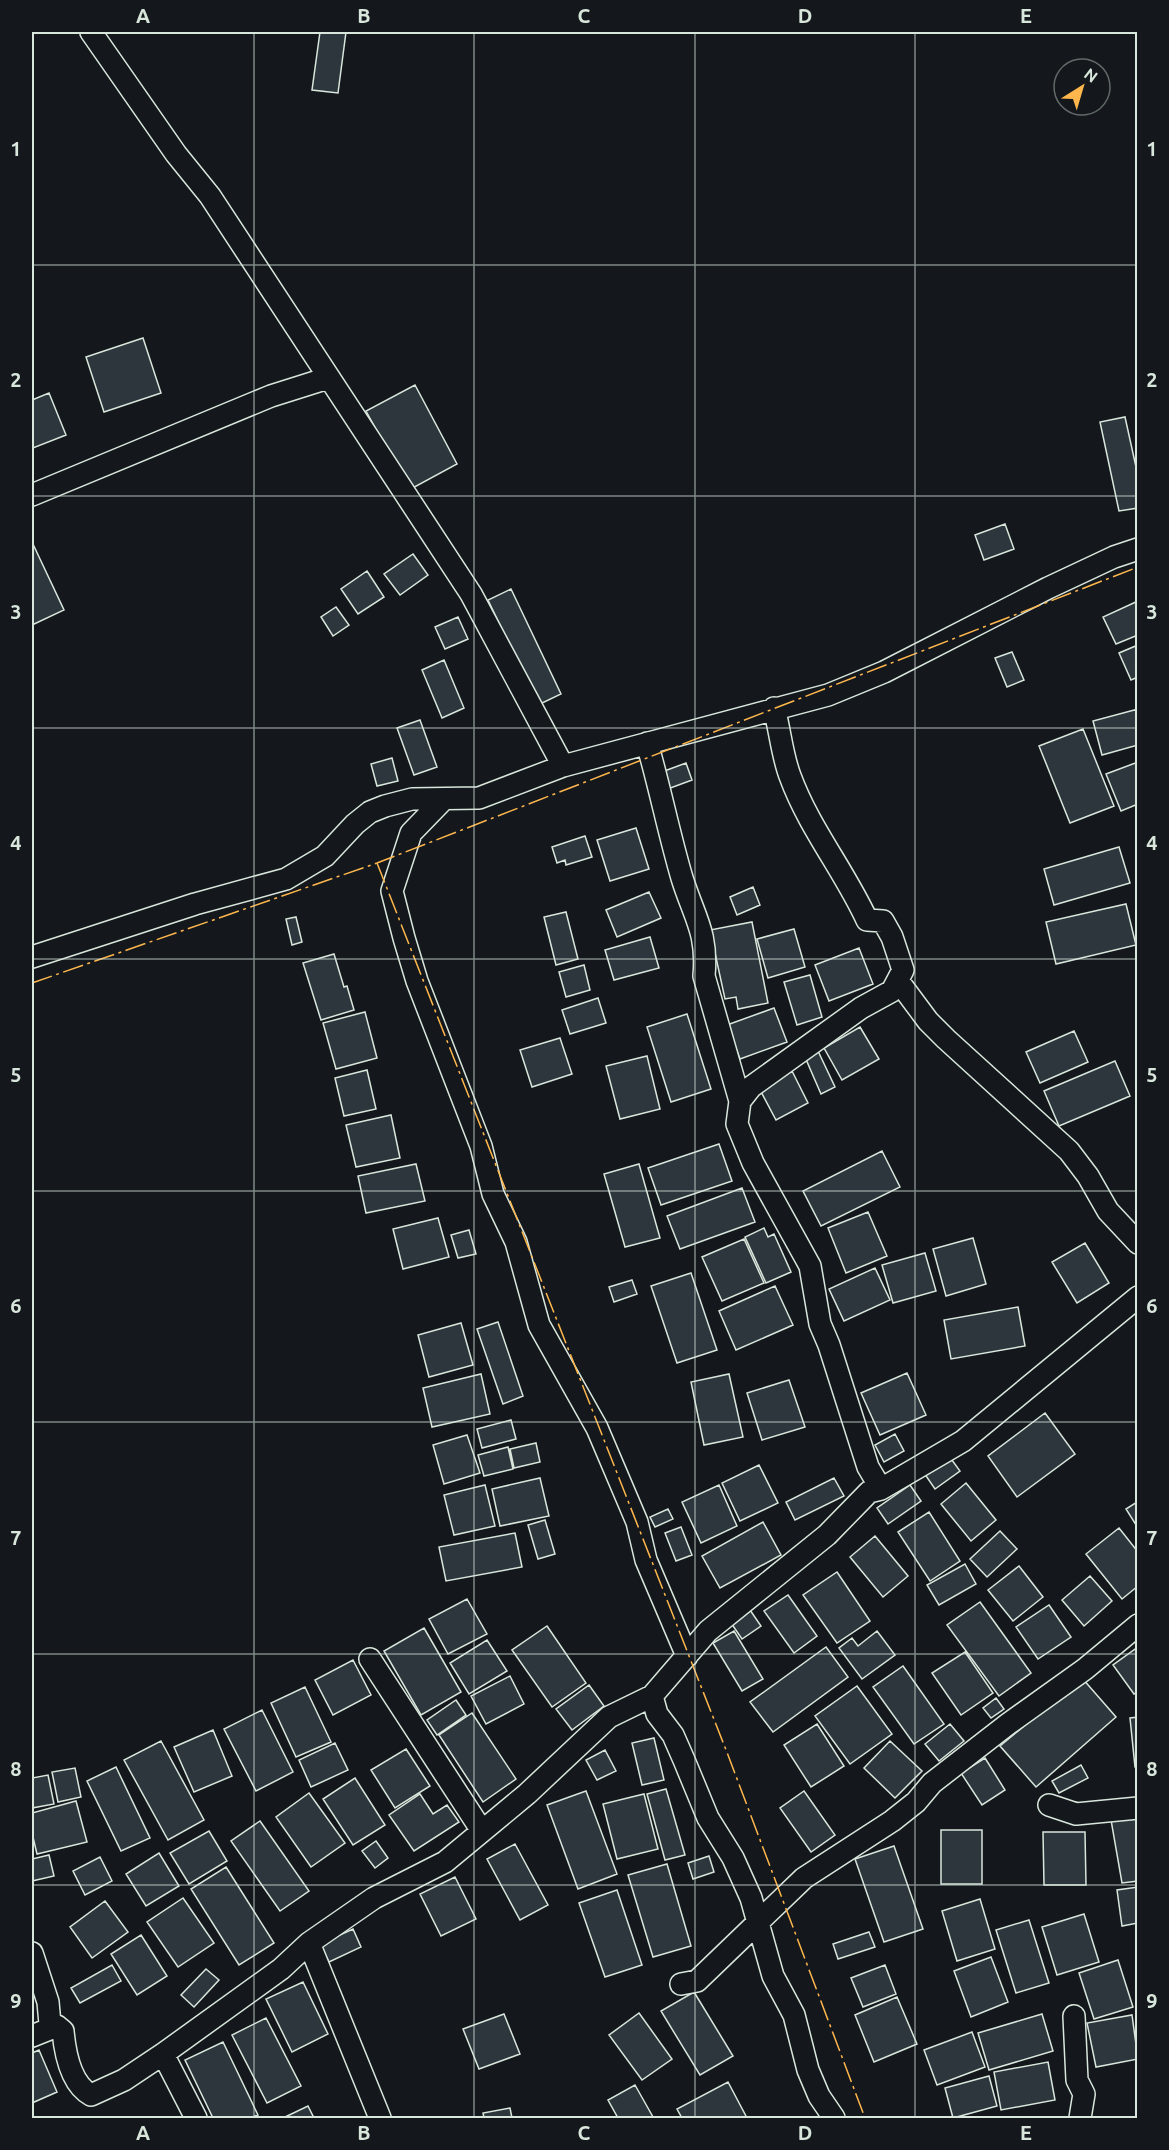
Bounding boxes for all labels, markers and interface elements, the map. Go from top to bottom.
text: A [136,4,150,27]
text: B [357,4,371,27]
text: C [578,4,591,27]
text: D [798,4,812,27]
text: E [1020,4,1032,27]
north arrow [1052,57,1112,117]
text: N [1081,64,1101,86]
text: 1 [10,137,22,160]
text: 1 [1146,137,1158,160]
text: 2 [10,368,22,391]
text: 2 [1146,368,1158,391]
text: 3 [10,600,22,623]
text: 3 [1146,600,1158,623]
text: 4 [10,831,22,854]
text: 4 [1146,831,1158,854]
text: 5 [10,1063,22,1086]
text: 5 [1146,1063,1158,1086]
text: 6 [10,1294,22,1317]
text: 6 [1146,1294,1158,1317]
text: 7 [10,1526,22,1549]
text: 7 [1146,1526,1158,1549]
text: 8 [10,1757,22,1780]
text: 8 [1146,1757,1158,1780]
text: 9 [10,1989,22,2012]
text: 9 [1146,1989,1158,2012]
text: A [136,2121,150,2144]
text: B [357,2121,371,2144]
text: C [578,2121,591,2144]
text: D [798,2121,812,2144]
text: E [1020,2121,1032,2144]

